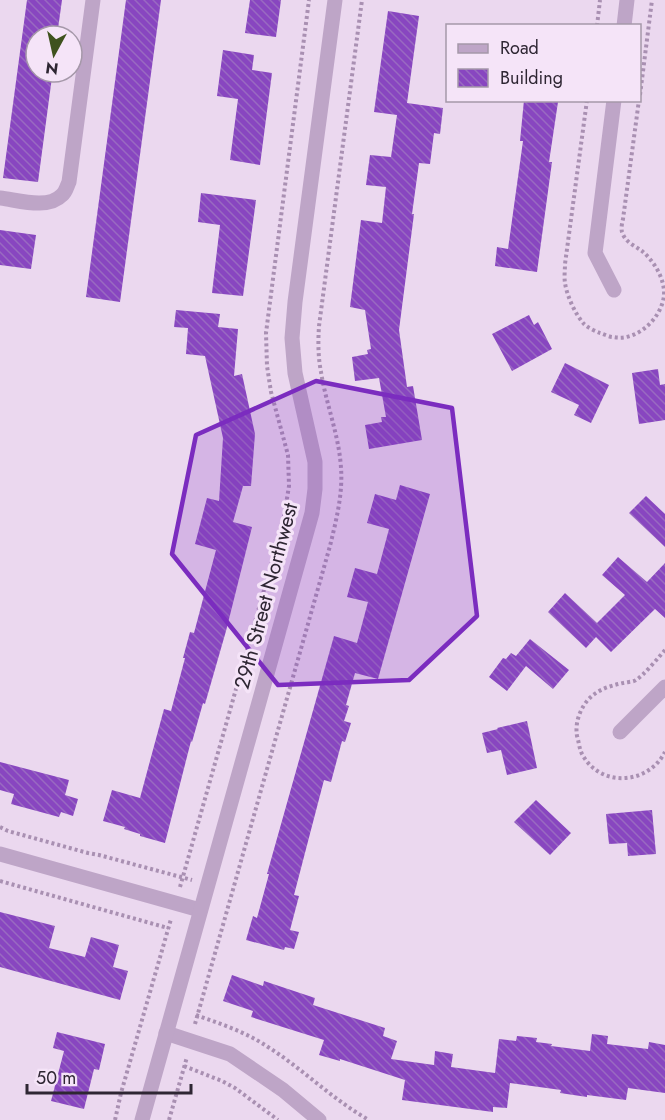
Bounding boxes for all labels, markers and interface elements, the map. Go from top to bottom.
north arrow [24,24,84,84]
legend [446,24,641,102]
text: Road [500,35,539,61]
text: N [44,56,60,81]
text: Building [500,65,563,91]
street label: 29th Street Northwest [227,499,305,693]
scale bar [27,1057,190,1095]
text: 50 m [36,1065,76,1091]

